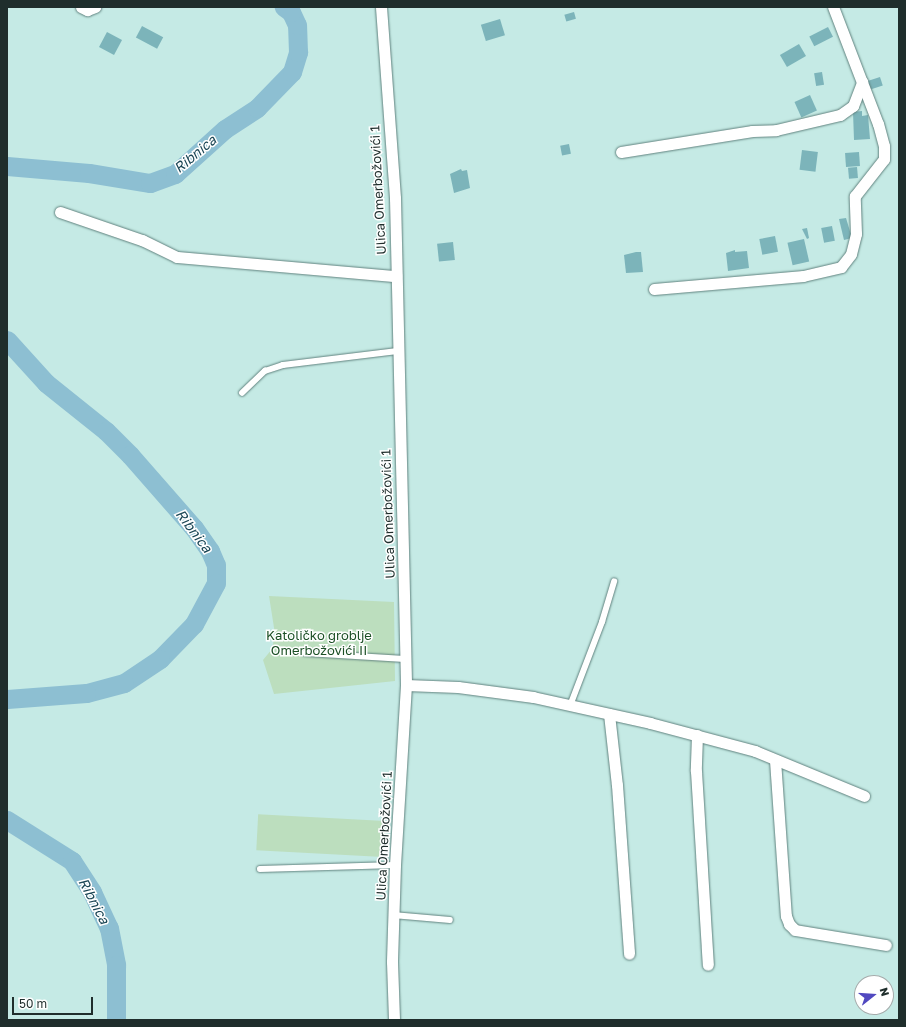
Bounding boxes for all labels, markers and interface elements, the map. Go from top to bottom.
street label: Ulica Omerbožovići 1 [367,125,389,255]
water label: Ribnica [171,132,219,176]
street label: Ulica Omerbožovići 1 [378,449,398,579]
water label: Ribnica [172,506,216,556]
park label: Katoličko groblje Omerbožovići II [266,628,372,659]
street label: Ulica Omerbožovići 1 [373,771,395,901]
water label: Ribnica [75,875,113,927]
north arrow [854,975,894,1015]
text: N [878,986,892,998]
scale bar [14,989,95,1015]
text: 50 m [19,996,47,1011]

